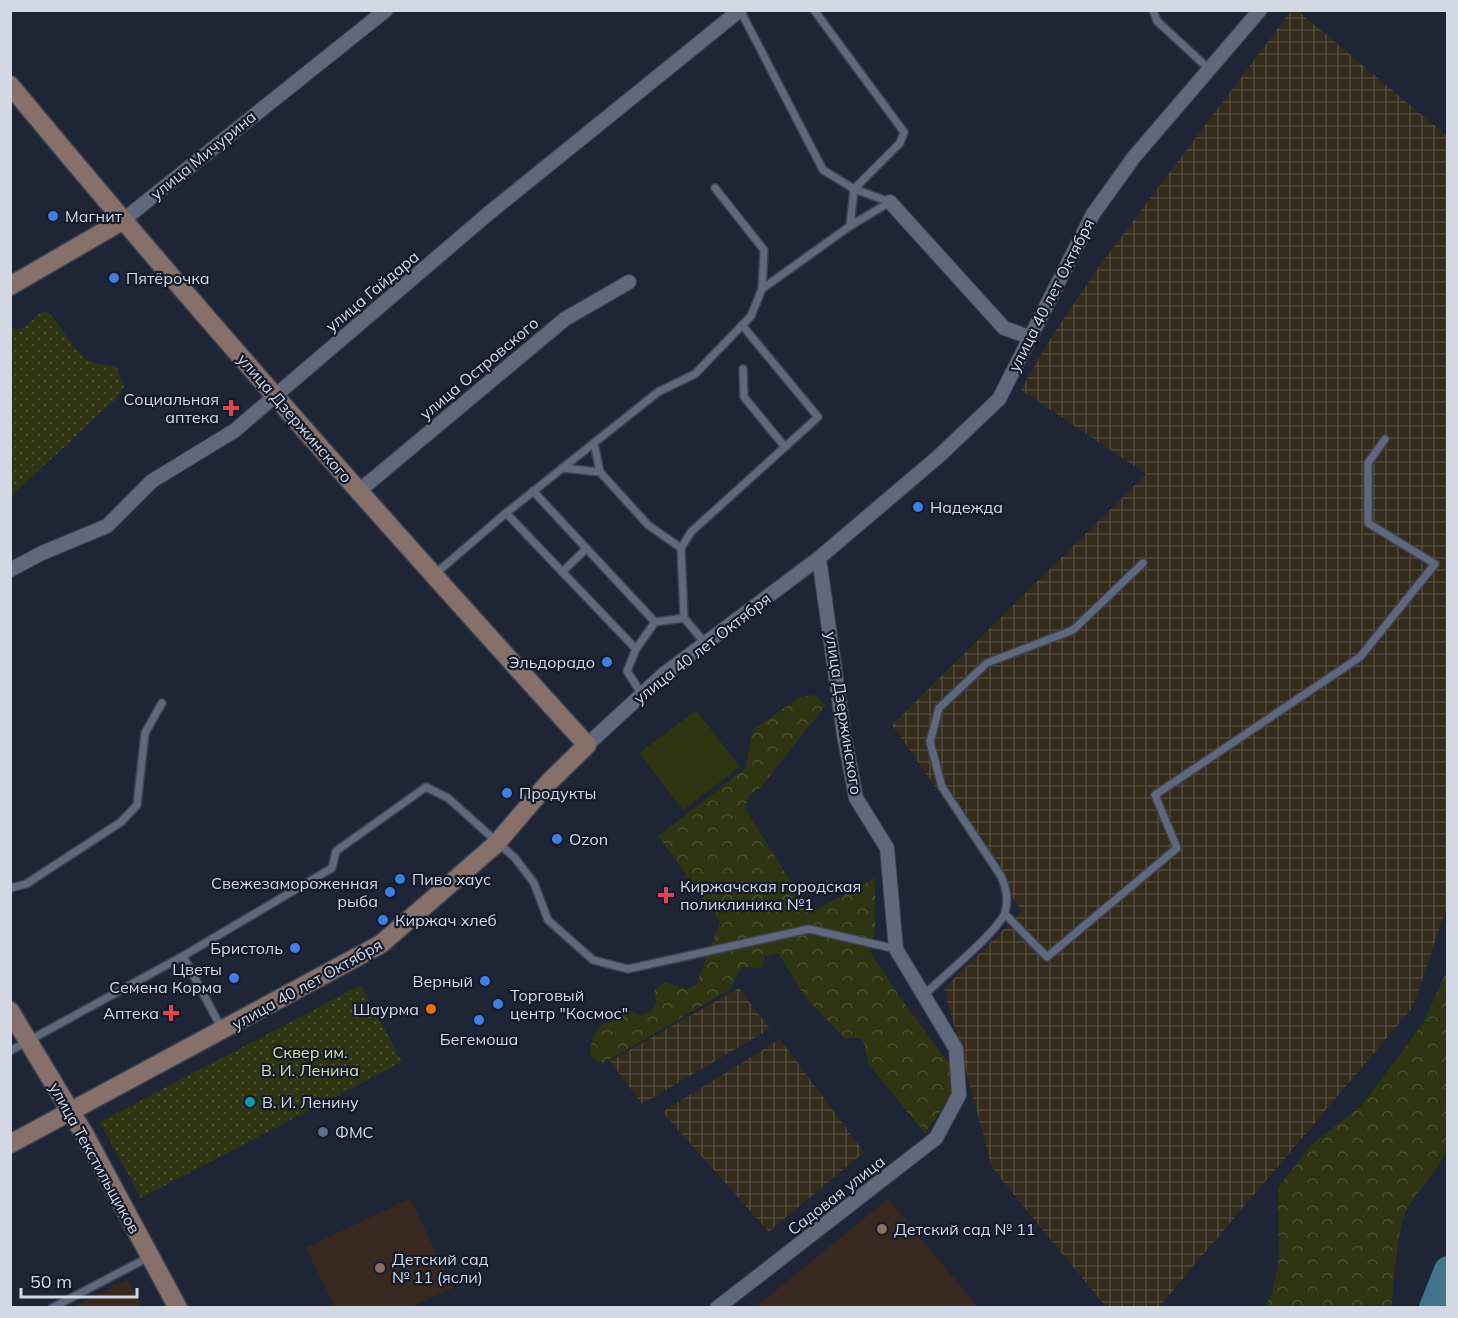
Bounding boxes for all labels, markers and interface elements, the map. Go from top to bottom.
street label: улица Мичурина [146,106,260,204]
place label: Магнит [65,206,123,226]
marker: Магнит [46,209,60,223]
street label: улица 40 лет Октября [1004,215,1098,375]
street label: улица Гайдара [321,246,423,336]
place label: Пятёрочка [126,268,210,288]
marker: Пятёрочка [107,271,121,285]
street label: улица Островского [416,312,542,424]
street label: улица Дзержинского [233,349,357,487]
place label: Социальная аптека [124,389,219,427]
marker: Социальная аптека [224,401,238,415]
place label: Надежда [930,497,1003,517]
marker: Надежда [911,500,925,514]
street label: улица 40 лет Октября [629,588,775,708]
street label: улица Дзержинского [821,630,867,796]
place label: Эльдорадо [508,652,595,672]
marker: Эльдорадо [600,655,614,669]
place label: Продукты [519,783,596,803]
marker: Продукты [500,786,514,800]
place label: Ozon [569,829,608,849]
marker: Ozon [550,832,564,846]
place label: Пиво хаус [412,869,491,889]
marker: Пиво хаус [393,872,407,886]
place label: Свежезамороженная рыба [211,873,378,911]
place label: Киржачская городская поликлиника №1 [680,876,861,914]
marker: Свежезамороженная рыба [383,885,397,899]
marker: Киржачская городская поликлиника №1 [657,886,675,904]
place label: Киржач хлеб [395,910,497,930]
marker: Киржач хлеб [376,913,390,927]
street label: улица 40 лет Октября [228,934,386,1034]
place label: Бристоль [210,938,283,958]
marker: Бристоль [288,941,302,955]
place label: Цветы Семена Корма [109,959,222,997]
marker: Цветы Семена Корма [227,971,241,985]
place label: Верный [413,971,473,991]
marker: Верный [478,974,492,988]
place label: Торговый центр "Космос" [510,985,628,1023]
marker: Торговый центр "Космос" [491,997,505,1011]
place label: Шаурма [353,999,419,1019]
marker: Шаурма [424,1002,438,1016]
place label: Аптека [103,1003,159,1023]
marker: Аптека [164,1006,178,1020]
marker: Бегемоша [472,1013,486,1027]
place label: Бегемоша [440,1029,518,1049]
park label: Сквер им. В. И. Ленина [261,1042,359,1080]
street label: улица Текстильщиков [45,1079,145,1237]
place label: В. И. Ленину [262,1092,359,1112]
marker: В. И. Ленину [243,1095,257,1109]
place label: ФМС [335,1122,374,1142]
marker: ФМС [316,1125,330,1139]
street label: Садовая улица [783,1151,889,1239]
place label: Детский сад № 11 [894,1219,1035,1239]
marker: Детский сад № 11 [875,1222,889,1236]
place label: Детский сад № 11 (ясли) [392,1249,489,1287]
scale bar [21,1261,136,1299]
marker: Детский сад № 11 (ясли) [373,1261,387,1275]
text: 50 m [30,1270,72,1293]

